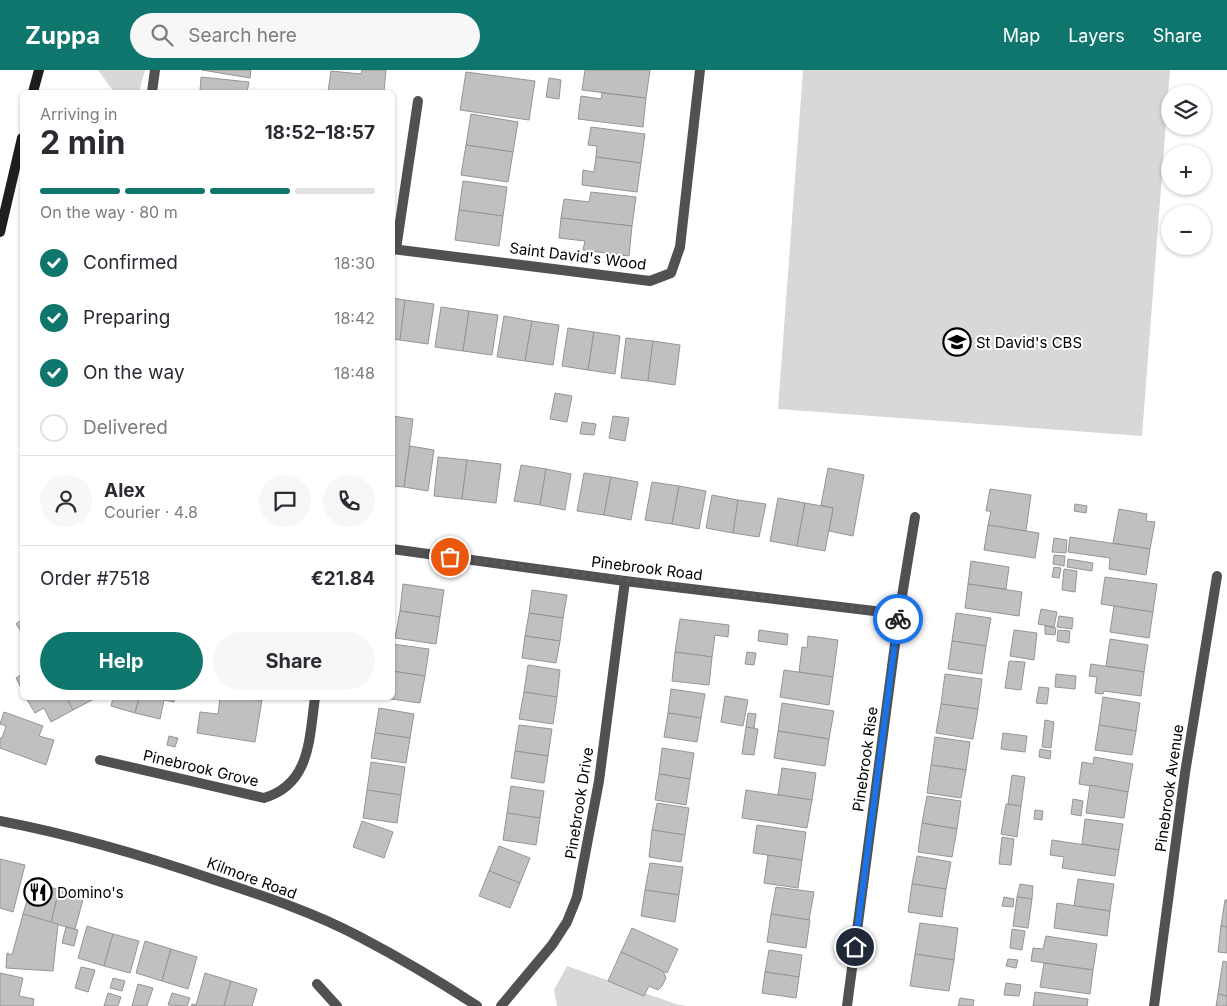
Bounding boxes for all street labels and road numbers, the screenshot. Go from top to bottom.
street label: Saint David's Wood [508,238,648,274]
street label: Pinebrook Road [590,552,704,584]
street label: Pinebrook Rise [848,705,882,813]
street label: Pinebrook Avenue [1151,723,1187,853]
street label: Pinebrook Grove [141,745,261,791]
street label: Pinebrook Drive [561,746,597,860]
street label: Kilmore Road [204,853,300,903]

